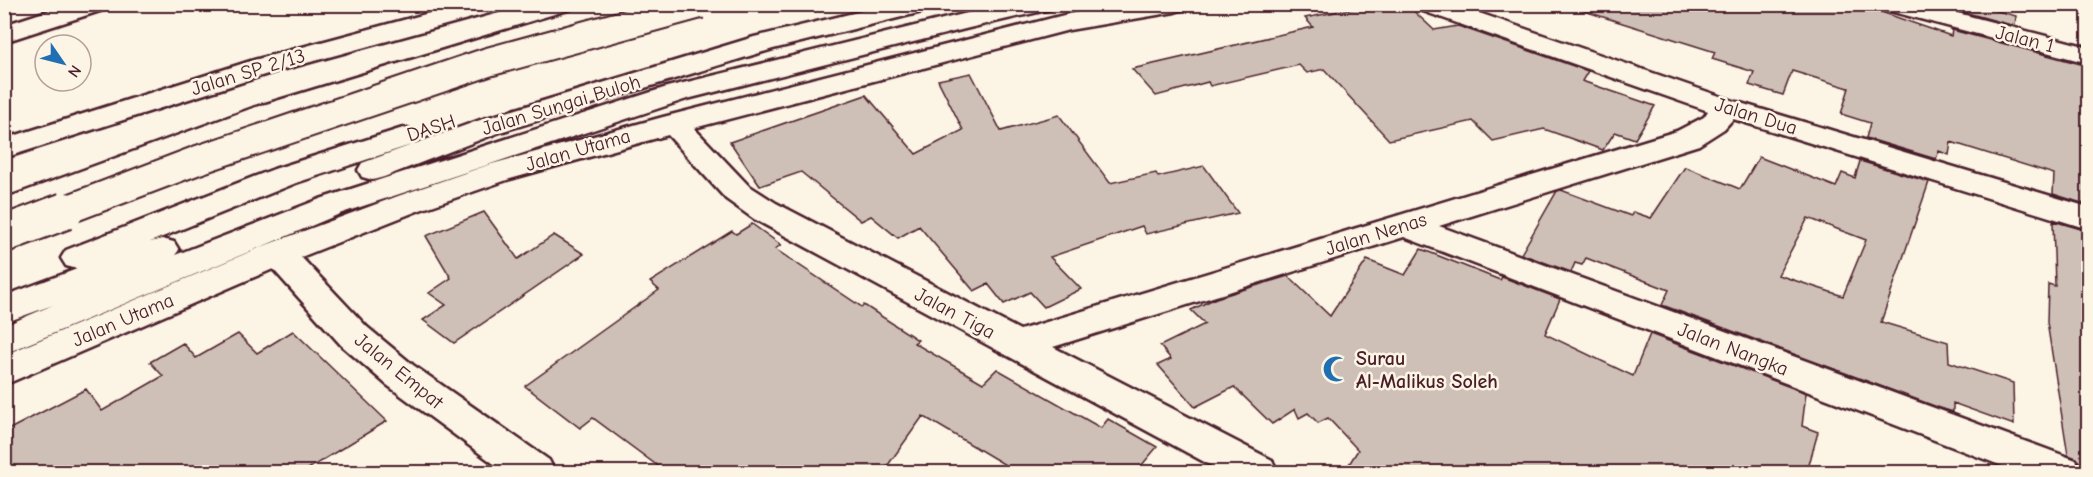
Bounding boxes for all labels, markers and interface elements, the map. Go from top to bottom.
street label: Jalan 1 [1993,21,2057,57]
north arrow [33,33,93,93]
street label: Jalan SP 2/13 [188,44,308,100]
text: N [64,62,85,80]
street label: Jalan Sungai Buloh [479,70,643,140]
street label: Jalan Dua [1712,93,1800,139]
street label: DASH [404,109,458,147]
street label: Jalan Utama [523,124,633,176]
street label: Jalan Nenas [1323,208,1429,260]
street label: Jalan Tiga [911,282,999,344]
street label: Jalan Utama [69,288,177,352]
street label: Jalan Nangka [1674,317,1792,381]
street label: Jalan Empat [350,328,449,414]
place label: Surau Al-Malikus Soleh [1356,347,1498,393]
mosque icon: Surau Al-Malikus Soleh [1321,354,1351,384]

